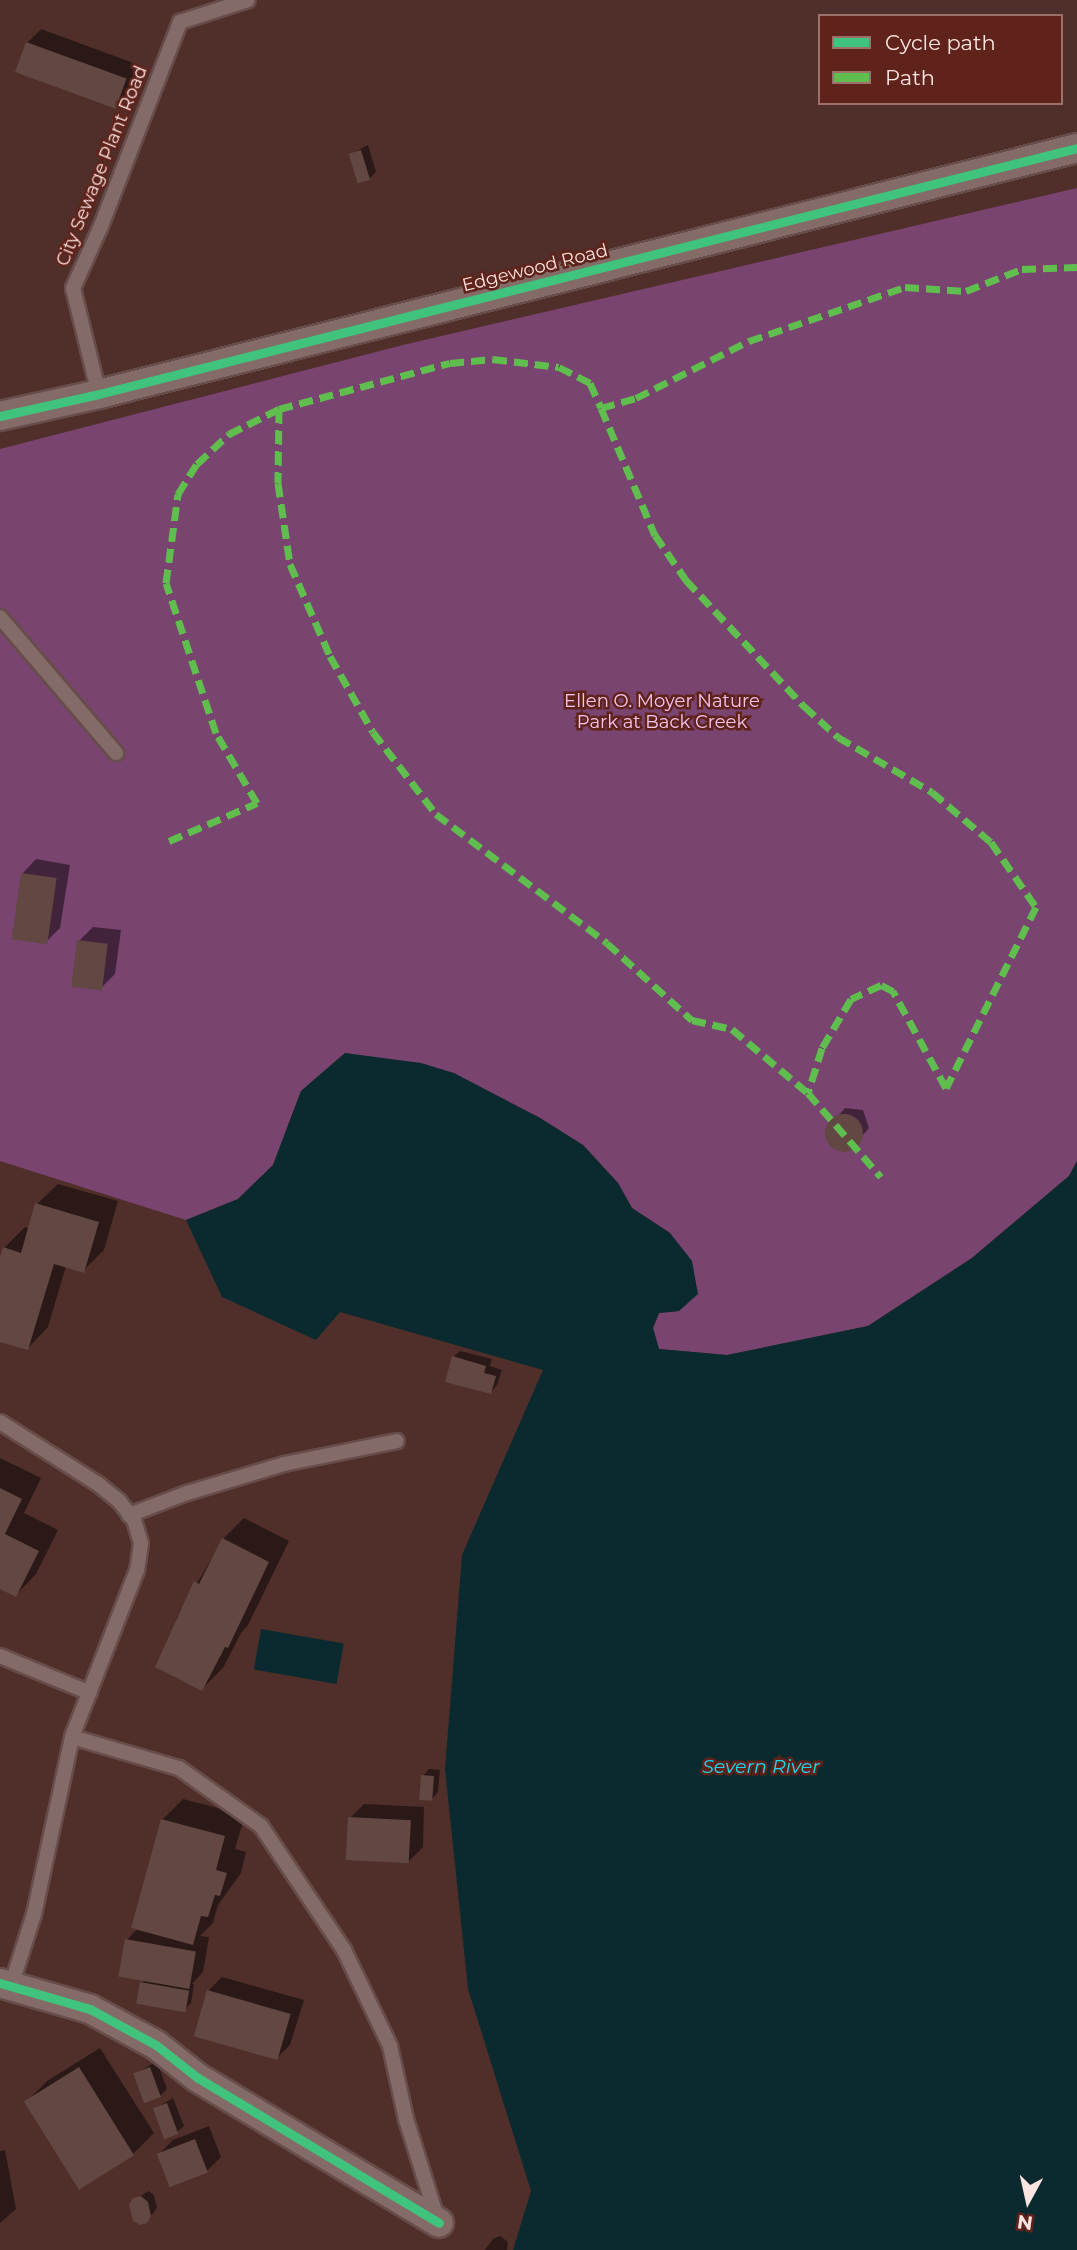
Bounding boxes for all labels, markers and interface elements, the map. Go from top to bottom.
legend [818,14,1063,105]
text: Cycle path [885,30,996,55]
street label: City Sewage Plant Road [52,63,152,269]
text: Path [885,65,935,90]
street label: Edgewood Road [460,239,610,297]
park label: Ellen O. Moyer Nature Park at Back Creek [564,691,760,734]
water label: Severn River [702,1756,820,1778]
north arrow [993,2166,1063,2236]
text: N [1016,2210,1034,2235]

